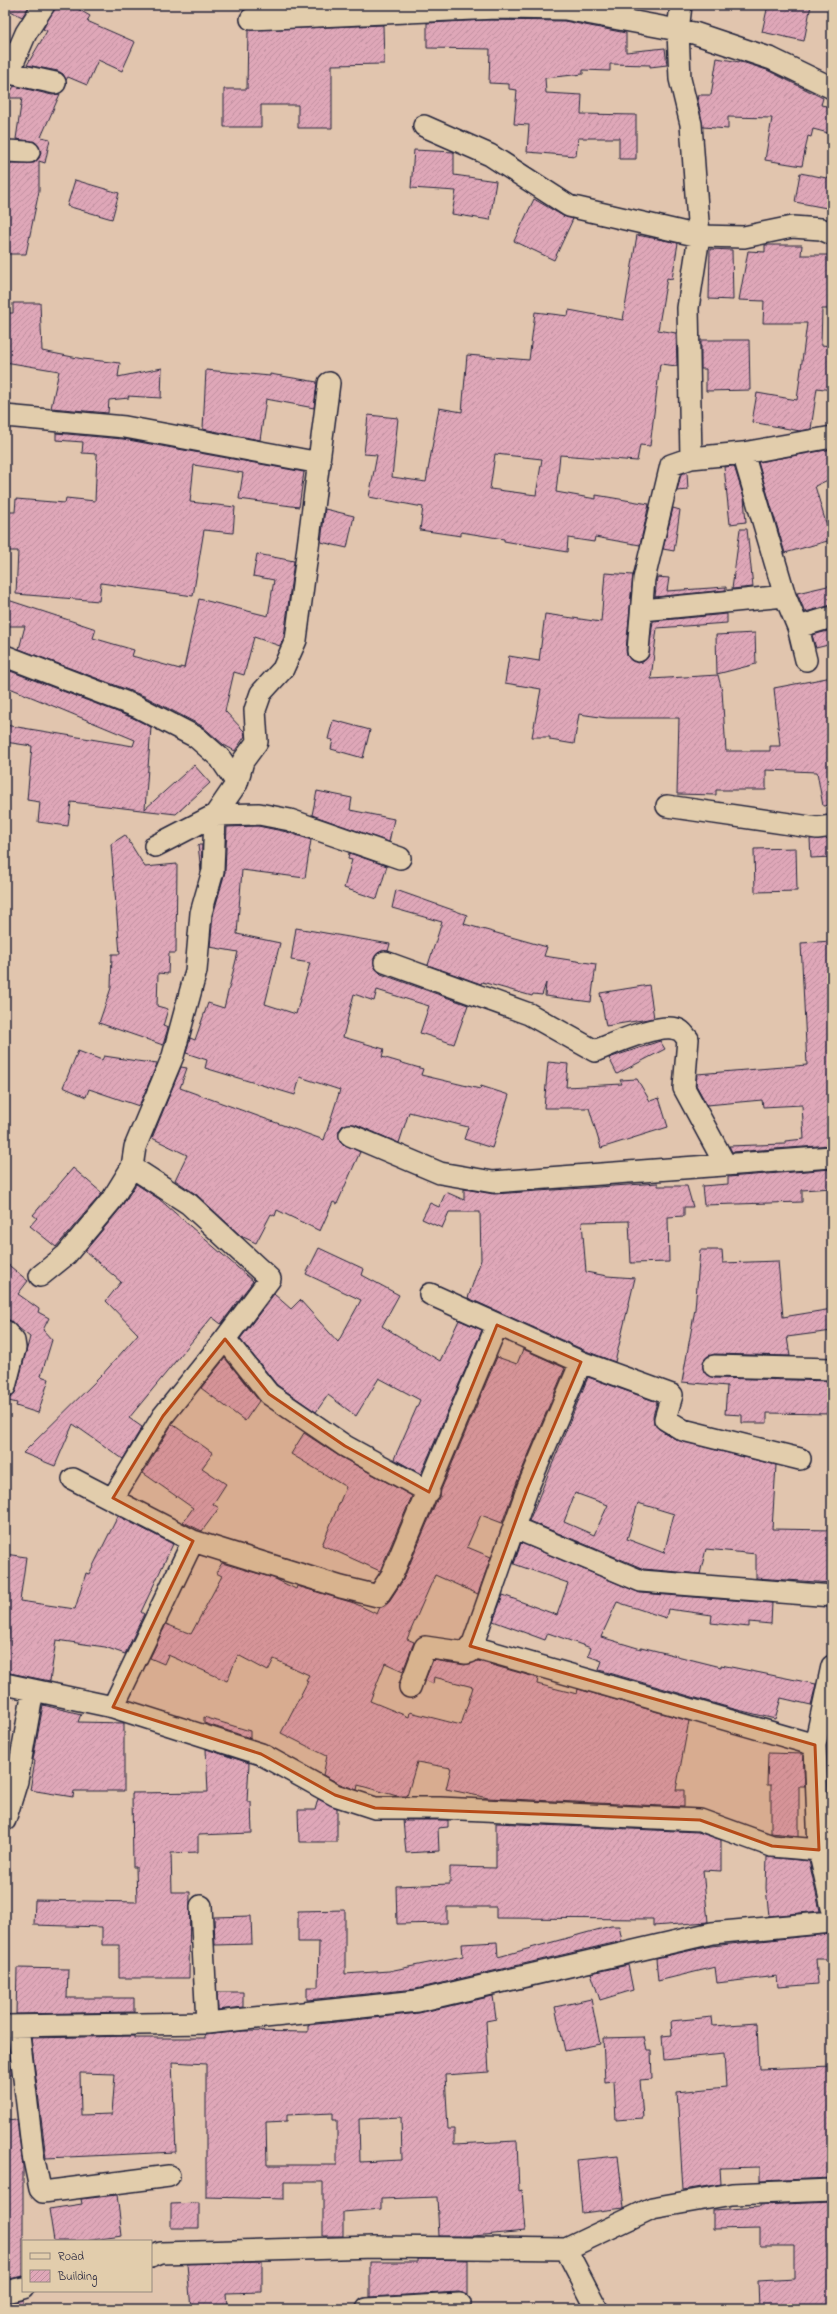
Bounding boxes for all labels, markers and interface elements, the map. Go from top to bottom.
legend [22,2240,152,2292]
text: Road [58,2248,84,2266]
text: Building [57,2268,97,2287]

